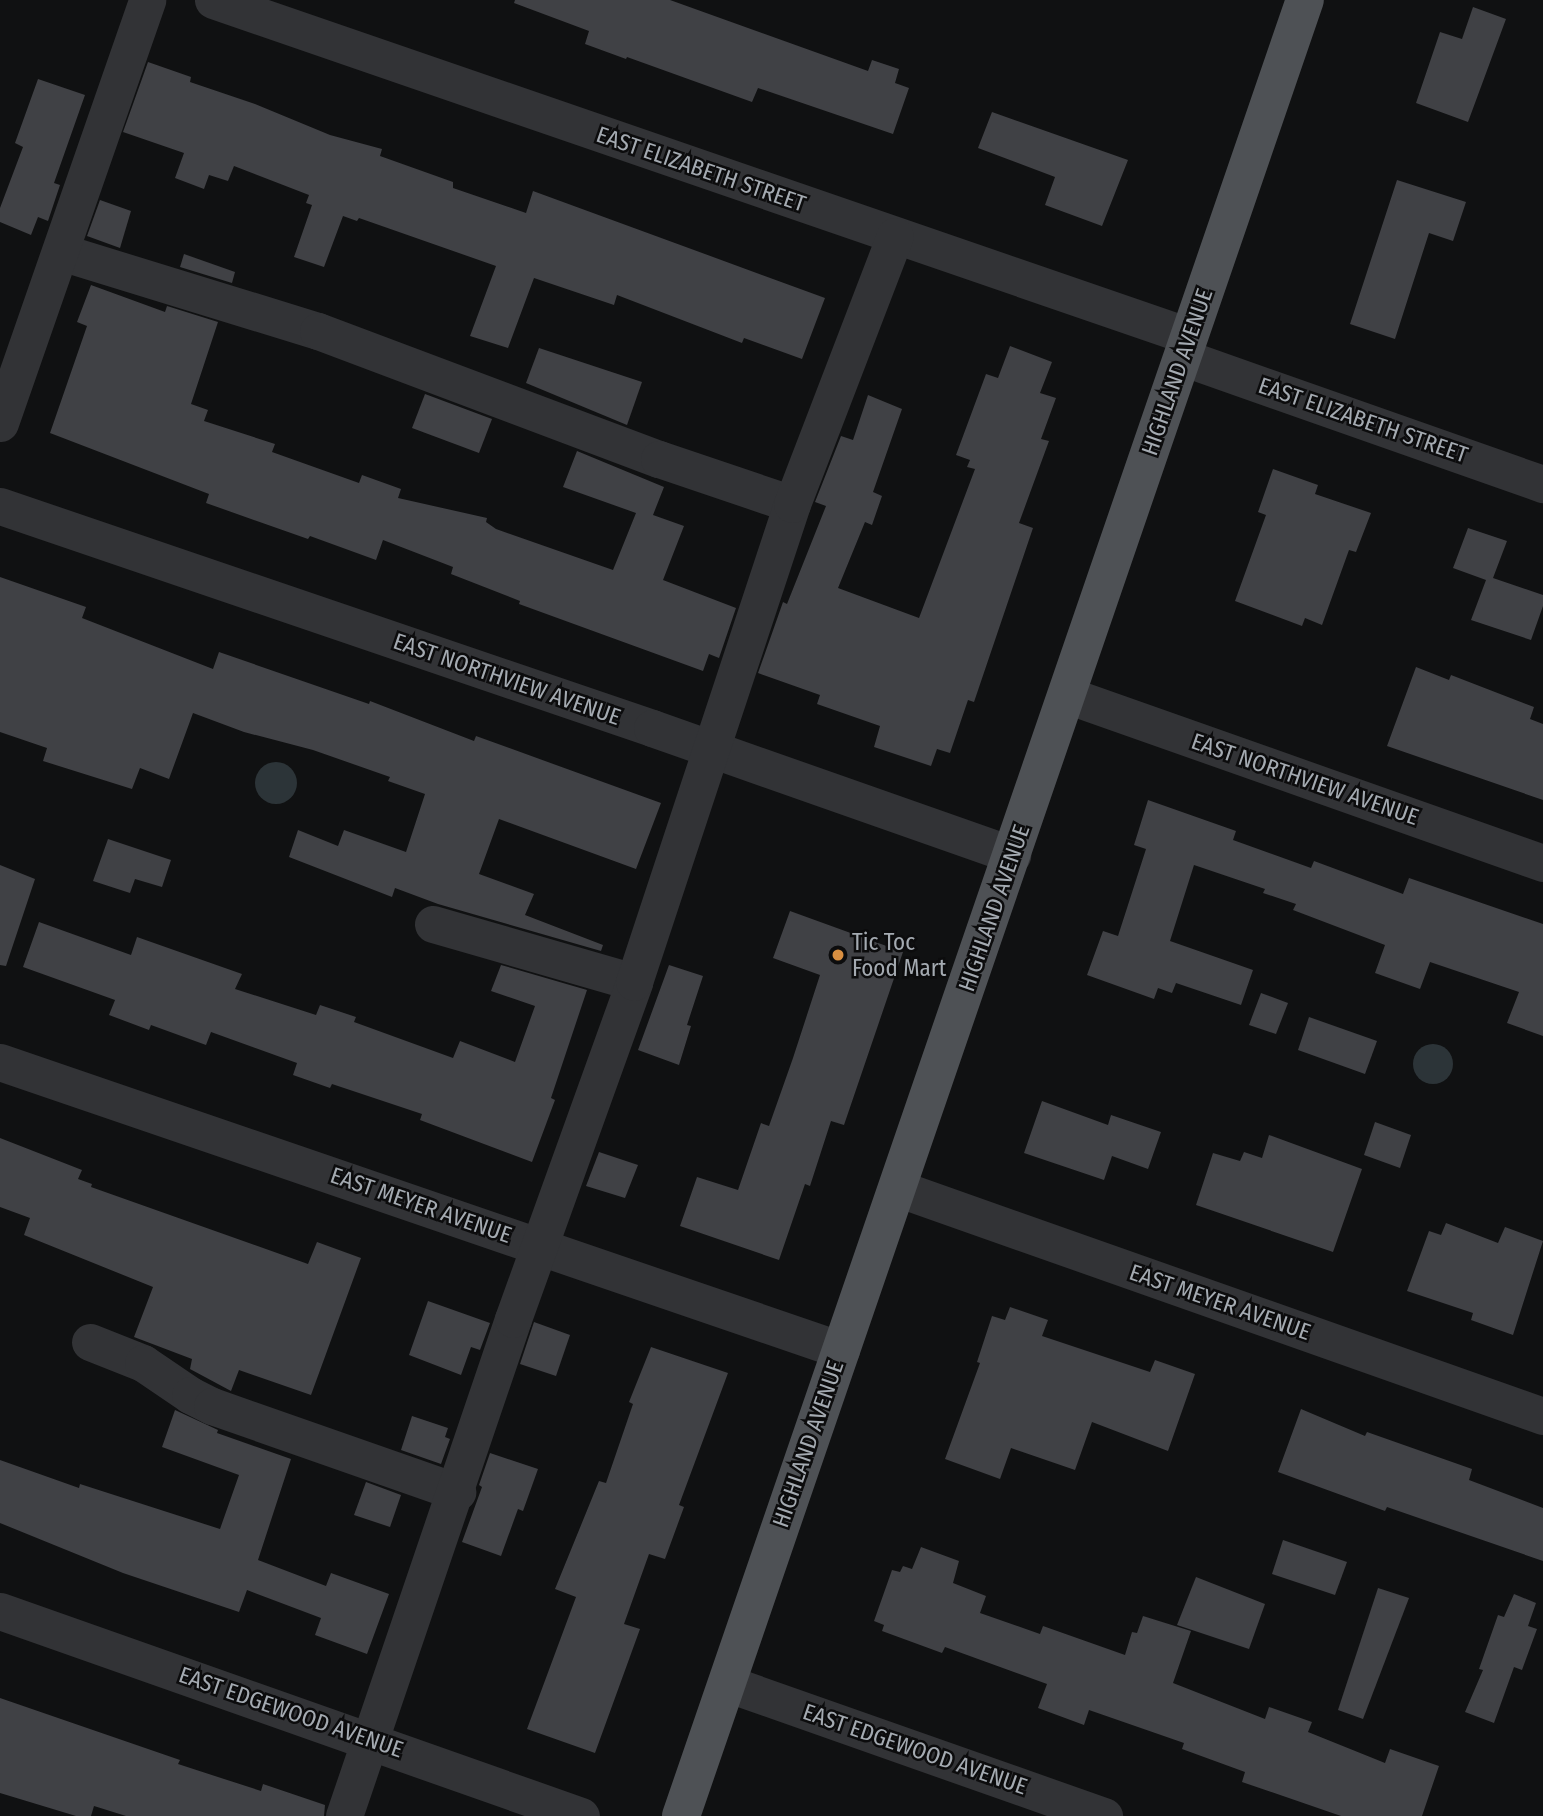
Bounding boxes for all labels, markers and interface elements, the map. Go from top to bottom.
street label: EAST ELIZABETH STREET [593,120,809,218]
street label: HIGHLAND AVENUE [1136,285,1218,459]
street label: EAST ELIZABETH STREET [1255,371,1471,469]
street label: EAST NORTHVIEW AVENUE [390,627,624,731]
street label: EAST NORTHVIEW AVENUE [1188,727,1422,831]
street label: HIGHLAND AVENUE [953,821,1035,995]
place label: Tic Toc Food Mart [852,928,946,982]
marker: Tic Toc Food Mart [830,947,846,963]
street label: EAST MEYER AVENUE [327,1161,515,1249]
street label: EAST MEYER AVENUE [1126,1258,1314,1346]
street label: HIGHLAND AVENUE [767,1357,849,1531]
street label: EAST EDGEWOOD AVENUE [175,1661,407,1763]
street label: EAST EDGEWOOD AVENUE [799,1698,1031,1800]

